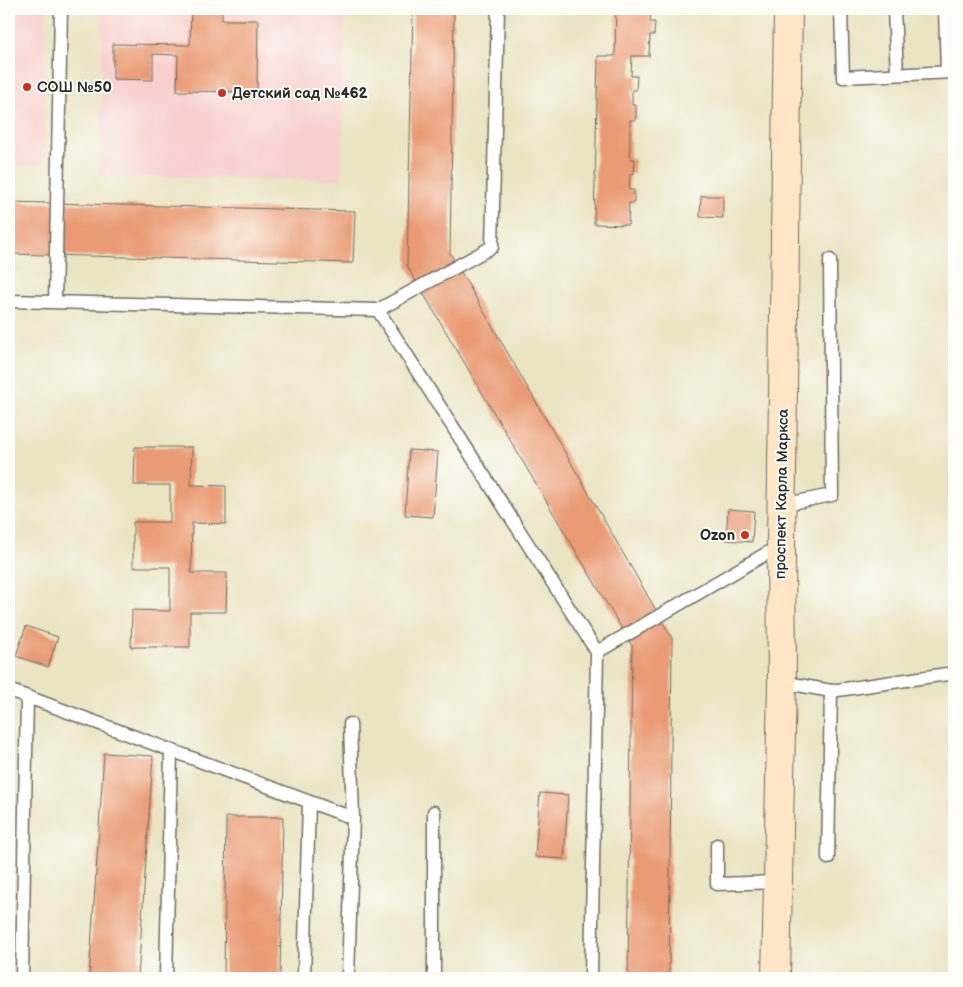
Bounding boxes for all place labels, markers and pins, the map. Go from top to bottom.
place label: СОШ №50 [37,78,112,97]
marker: СОШ №50 [21,81,33,93]
place label: Детский сад №462 [232,84,368,103]
marker: Детский сад №462 [216,87,228,99]
place label: Ozon [700,526,735,545]
marker: Ozon [739,529,751,541]

